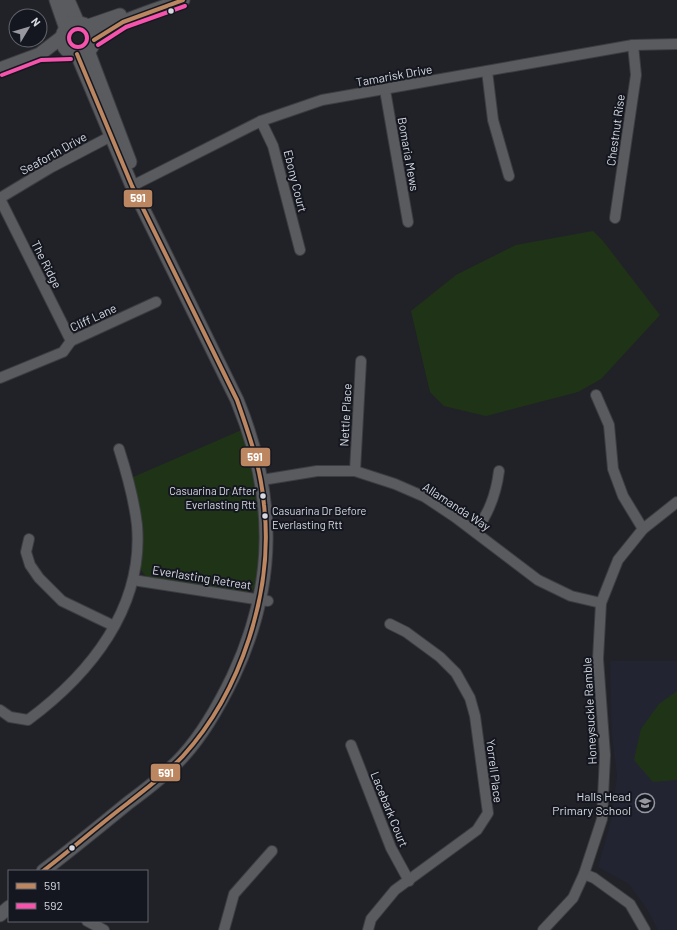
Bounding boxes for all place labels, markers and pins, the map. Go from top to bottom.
unlabelled marker [166,6,176,16]
place label: Casuarina Dr After Everlasting Rtt [169,484,256,511]
marker: Casuarina Dr After Everlasting Rtt [258,491,268,501]
place label: Casuarina Dr Before Everlasting Rtt [272,504,367,531]
marker: Casuarina Dr Before Everlasting Rtt [260,511,270,521]
place label: Halls Head Primary School [552,789,631,817]
school or university icon: Halls Head Primary School [634,792,656,814]
unlabelled marker [67,843,77,853]

